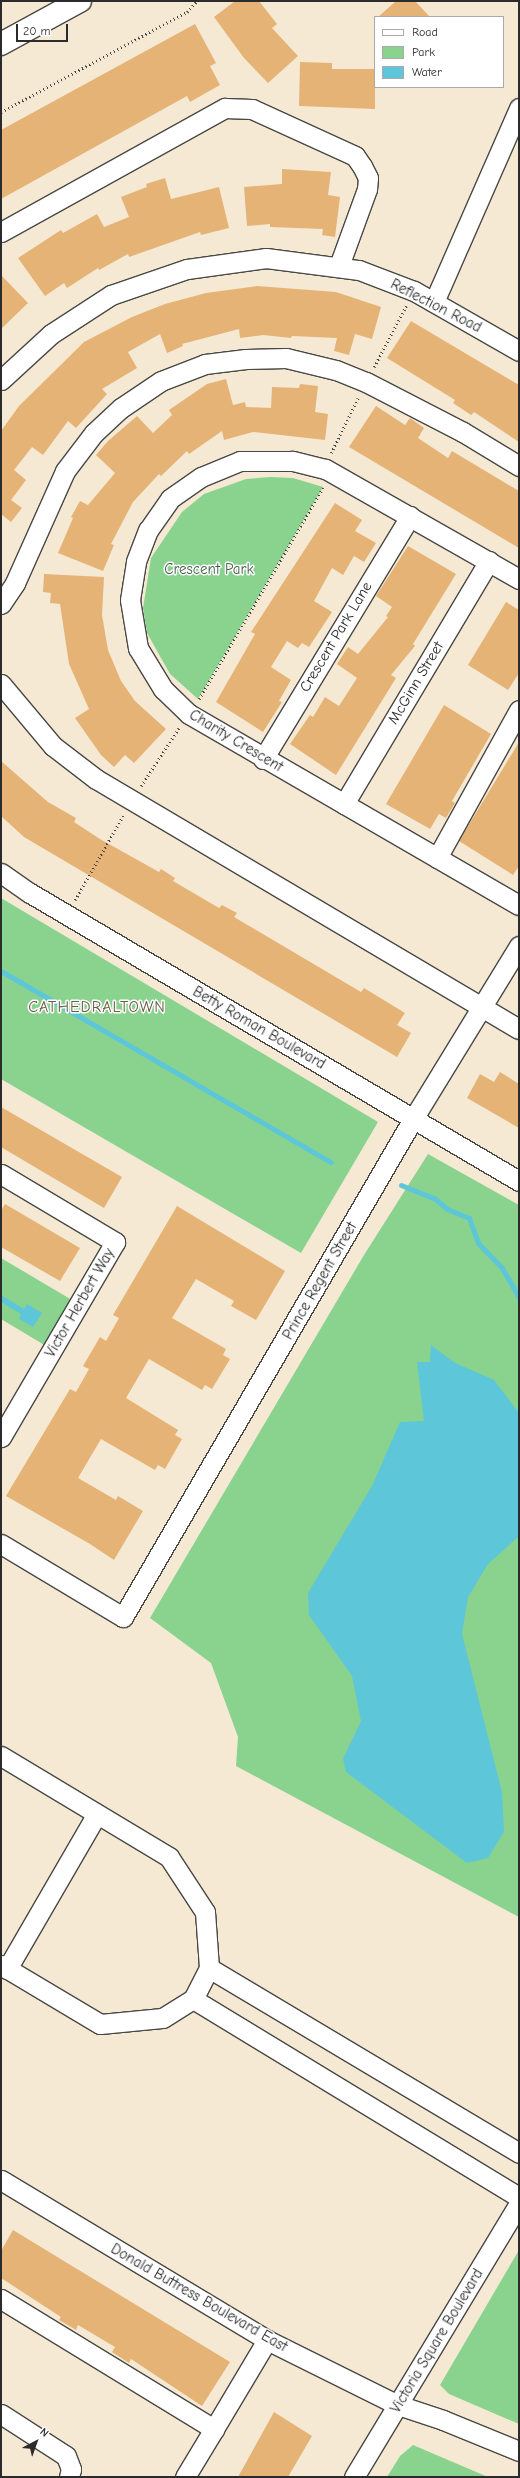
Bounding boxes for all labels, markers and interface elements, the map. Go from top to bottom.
scale bar [18,16,70,42]
legend [374,16,504,88]
text: 20 m [23,24,51,38]
text: Road [412,25,438,39]
text: Park [412,45,435,59]
text: Water [412,65,442,79]
street label: Reflection Road [387,275,485,337]
park label: Crescent Park [164,561,254,579]
street label: Crescent Park Lane [296,579,376,695]
street label: McGinn Street [384,638,448,728]
street label: Charity Crescent [186,706,286,776]
street label: Betty Roman Boulevard [189,983,329,1073]
district label: CATHEDRALTOWN [28,997,166,1017]
street label: Prince Regent Street [279,1219,361,1343]
street label: Victor Herbert Way [41,1245,119,1361]
street label: Donald Buttress Boulevard East [107,2240,291,2356]
street label: Victoria Square Boulevard [387,2266,487,2416]
north arrow [16,2422,56,2462]
text: N [37,2425,51,2440]

